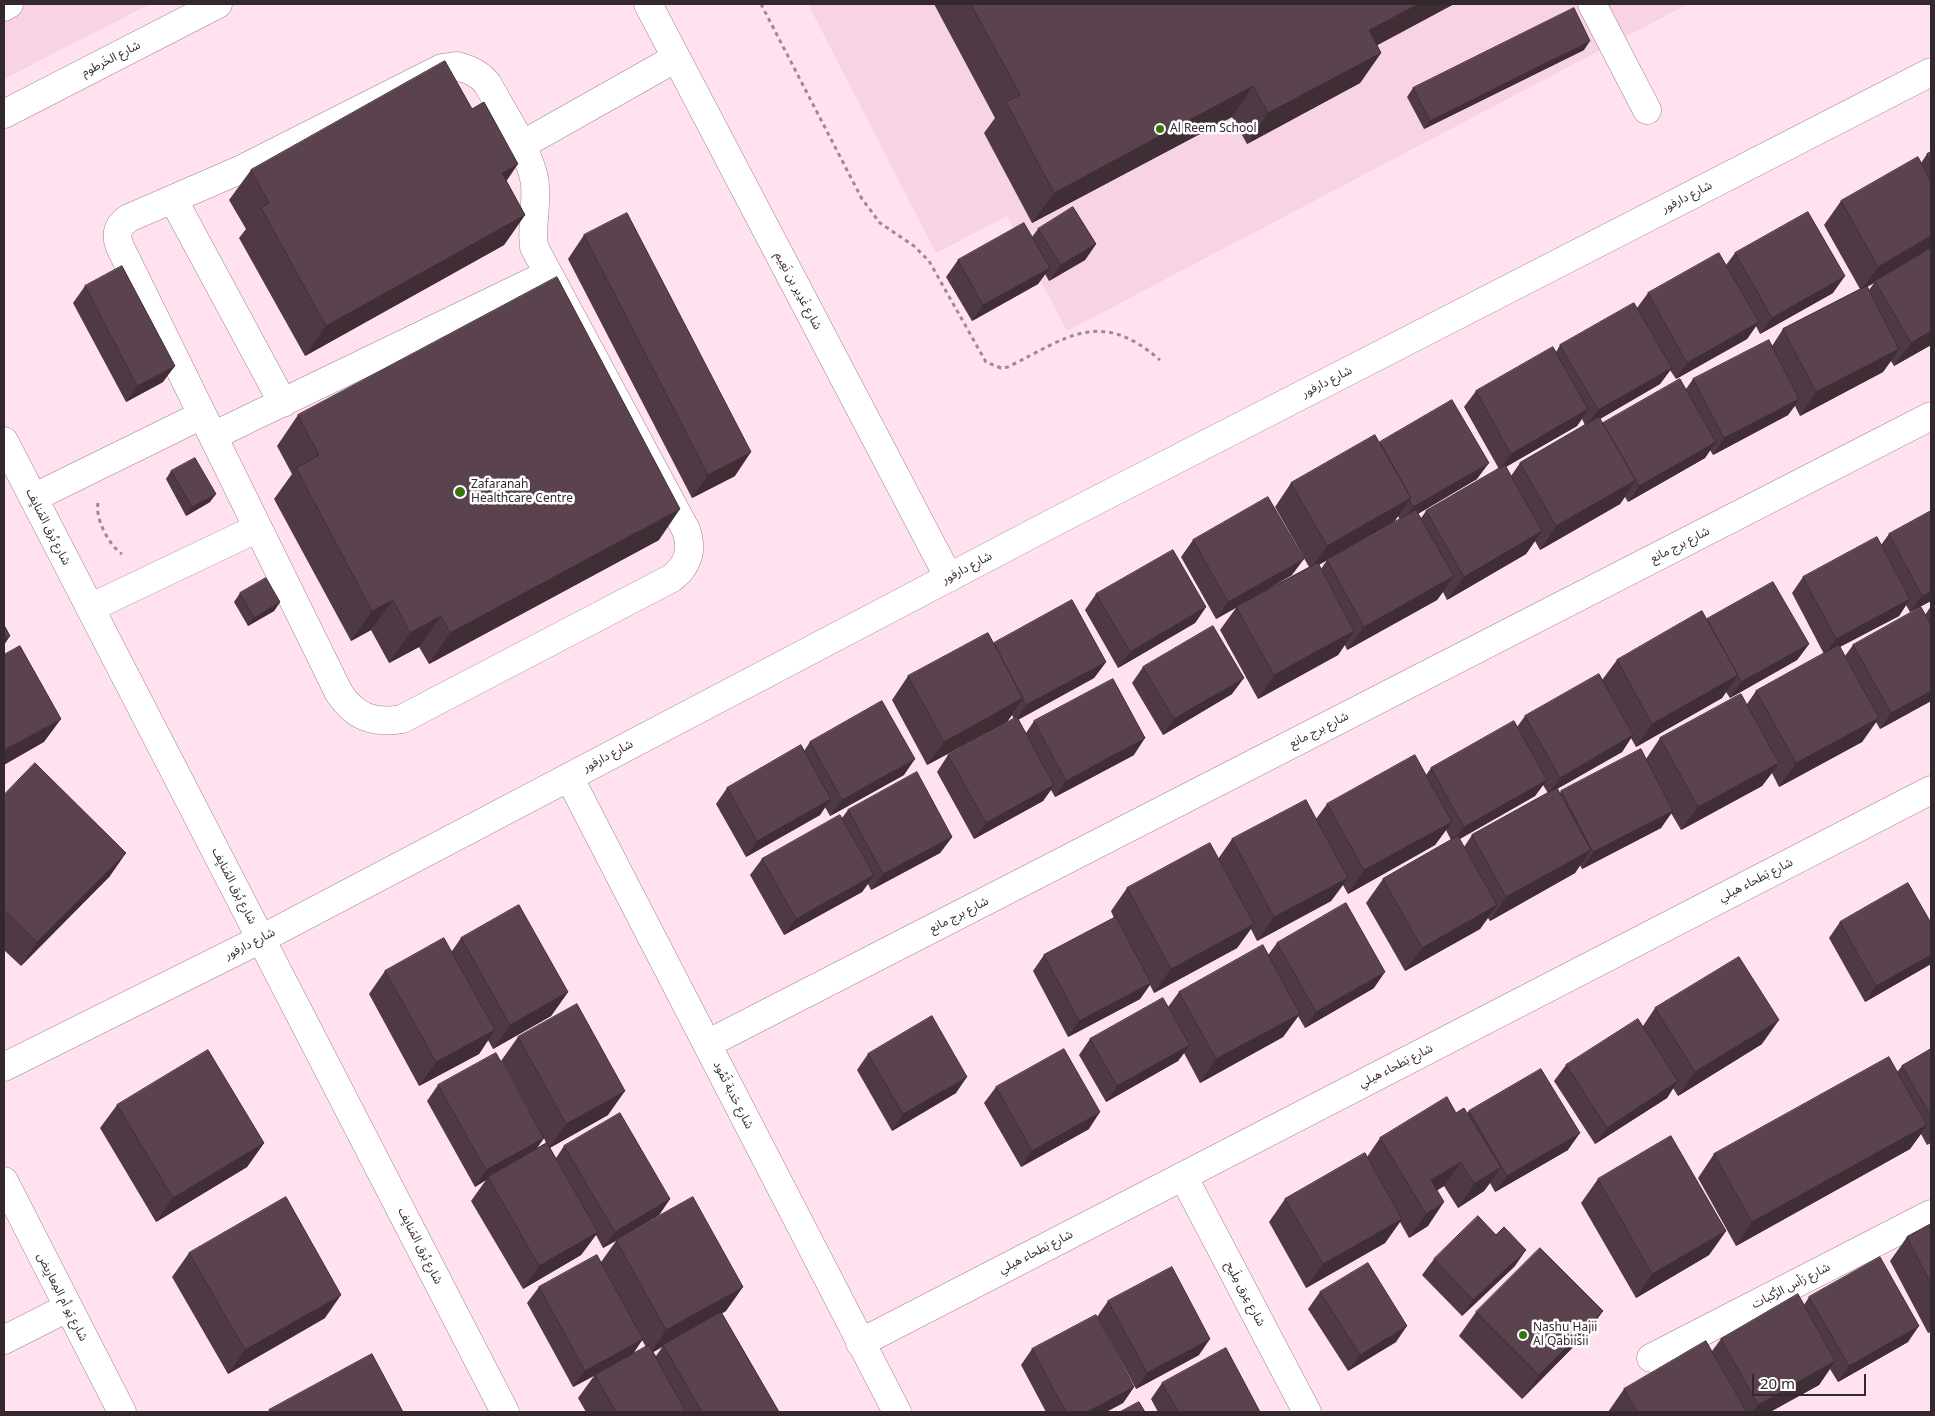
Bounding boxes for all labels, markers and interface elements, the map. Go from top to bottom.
street label: شارع الخَرطوم [79,38,143,80]
place label: Al Reem School [1170,122,1257,136]
marker: Al Reem School [1154,123,1166,135]
street label: شارع دارفور [1659,178,1715,216]
street label: شارع غَدِير بن نَعِيم [771,250,825,332]
street label: شارع دارفور [1299,363,1355,401]
place label: Zafaranah Healthcare Centre [471,478,573,506]
marker: Zafaranah Healthcare Centre [453,485,467,499]
street label: شارع بُرق المَنايِف [23,486,73,568]
street label: شارع برج مانع [1648,524,1712,566]
street label: شارع دارفور [940,549,994,587]
street label: شارع برج مانع [1287,709,1351,751]
street label: شارع دارفور [581,737,635,775]
street label: شارع بُرق المَنايِف [209,845,259,927]
street label: شارع بَطحاء هيلي [1717,855,1795,905]
street label: شارع برج مانع [927,894,991,936]
street label: شارع دارفور [222,925,278,963]
street label: شارع بَطحاء هيلي [1357,1041,1435,1091]
street label: شارع حَدبة ثَمُود [710,1059,756,1131]
street label: شارع بُرق المَنايِف [395,1205,445,1287]
street label: شارع بَطحاء هيلي [997,1227,1075,1277]
street label: شارع يَو أم المِعارِيض [34,1250,90,1344]
street label: شارع عِرق مِلَيح [1222,1259,1268,1329]
street label: شارع رَأس الرُّكبات [1750,1260,1832,1312]
place label: Nashu Hajii Al Qabiisii [1533,1321,1597,1349]
marker: Nashu Hajii Al Qabiisii [1517,1329,1529,1341]
scale bar [1755,1364,1869,1396]
text: 20 m [1760,1373,1795,1393]

